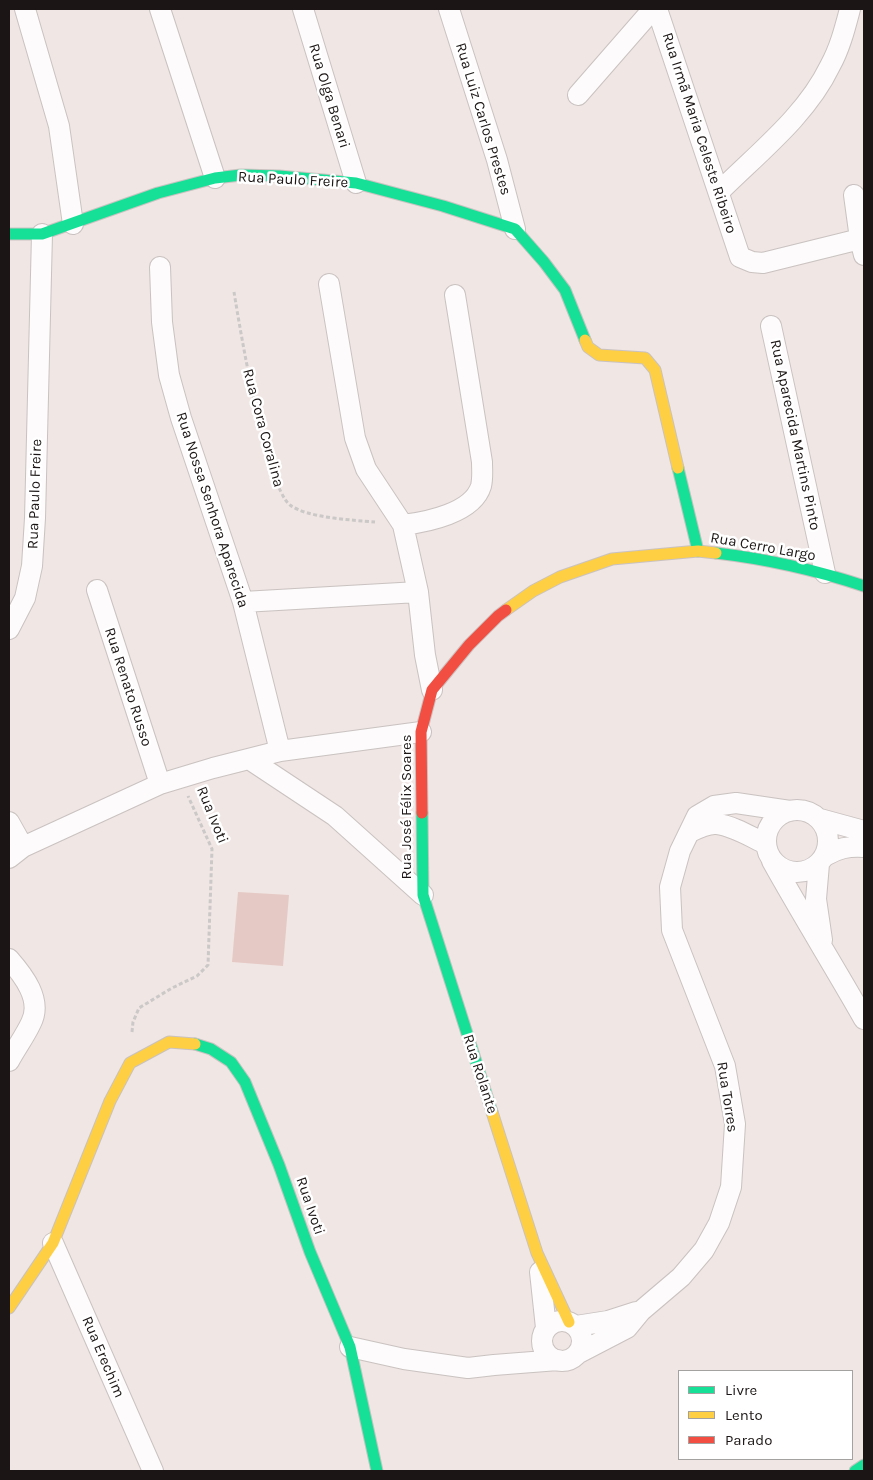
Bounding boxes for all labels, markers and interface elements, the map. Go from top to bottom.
street label: Rua Irmã Maria Celeste Ribeiro [658,30,740,236]
street label: Rua Olga Benari [305,41,353,151]
street label: Rua Luiz Carlos Prestes [451,41,515,197]
street label: Rua Paulo Freire [237,168,349,192]
street label: Rua Aparecida Martins Pinto [766,338,824,532]
street label: Rua Cora Coralina [239,367,287,489]
street label: Rua Nossa Senhora Aparecida [172,410,252,610]
street label: Rua Paulo Freire [24,439,46,549]
street label: Rua Cerro Largo [709,529,817,565]
street label: Rua Renato Russo [100,625,156,749]
street label: Rua José Félix Soares [398,734,416,880]
street label: Rua Ivoti [192,784,232,846]
street label: Rua Rolante [459,1032,501,1116]
street label: Rua Torres [713,1061,741,1133]
street label: Rua Ivoti [292,1175,328,1237]
street label: Rua Erechim [78,1313,128,1401]
legend [678,1370,853,1460]
text: Livre [725,1381,757,1399]
text: Lento [725,1406,763,1424]
text: Parado [725,1431,772,1449]

